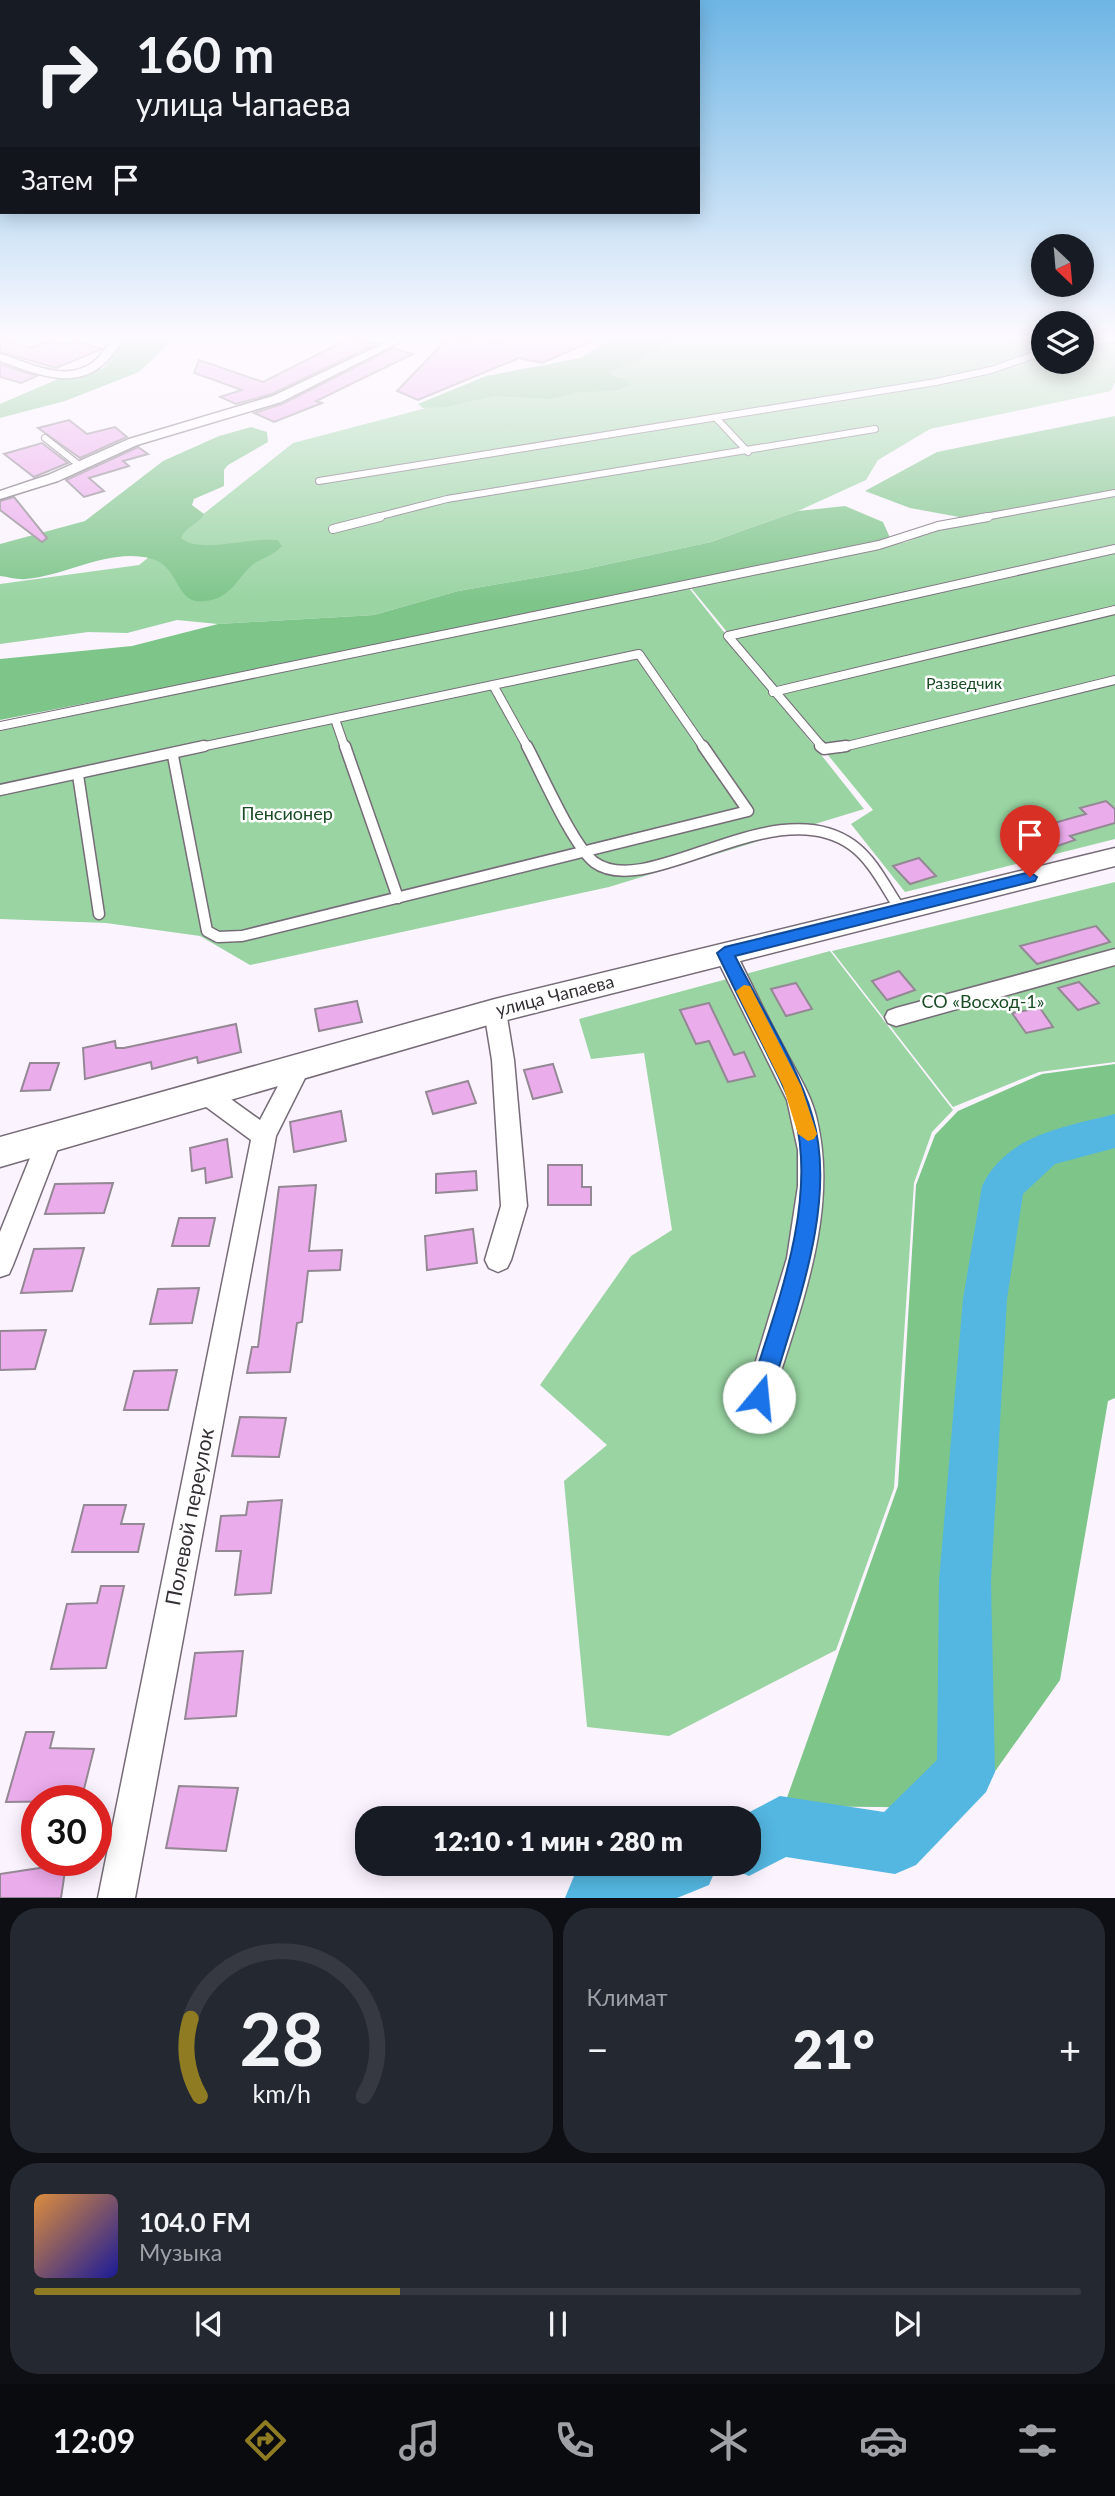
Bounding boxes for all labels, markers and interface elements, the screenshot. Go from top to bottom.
text: 160 m [136,25,274,83]
icon: right [21,28,112,119]
text: улица Чапаева [136,84,351,123]
icon: arrive [107,161,145,199]
text: Затем [21,164,93,196]
north arrow [1031,234,1094,298]
map controls [1031,234,1094,374]
button: layers [1031,311,1094,374]
park label: Разведчик [926,673,1003,692]
park label: Пенсионер [241,802,333,824]
pin [1000,805,1060,877]
icon: arrive [1011,816,1049,854]
street label: улица Чапаева [493,970,616,1020]
park label: СО «Восход-1» [921,990,1045,1012]
position arrow [722,1360,796,1434]
street label: Полевой переулок [159,1426,218,1608]
speed limit sign: 30 [21,1785,112,1876]
text: 12:10 · 1 мин · 280 m [433,1825,683,1857]
text: Климат [587,1983,668,2011]
text: 28 [239,1995,323,2083]
text: 21° [793,2018,875,2080]
text: − [587,2026,609,2072]
text: + [1059,2026,1081,2072]
text: km/h [252,2078,311,2108]
text: 104.0 FM [139,2206,251,2238]
text: Музыка [139,2238,222,2266]
icon: previous [190,2305,228,2343]
icon: pause [539,2305,577,2343]
icon: next [888,2305,926,2343]
icon: directions [241,2416,290,2465]
icon: music [395,2416,444,2465]
icon: phone [550,2416,599,2465]
icon: climate [704,2416,753,2465]
icon: car [859,2416,908,2465]
icon: filters [1013,2416,1062,2465]
text: 12:09 [53,2421,135,2460]

